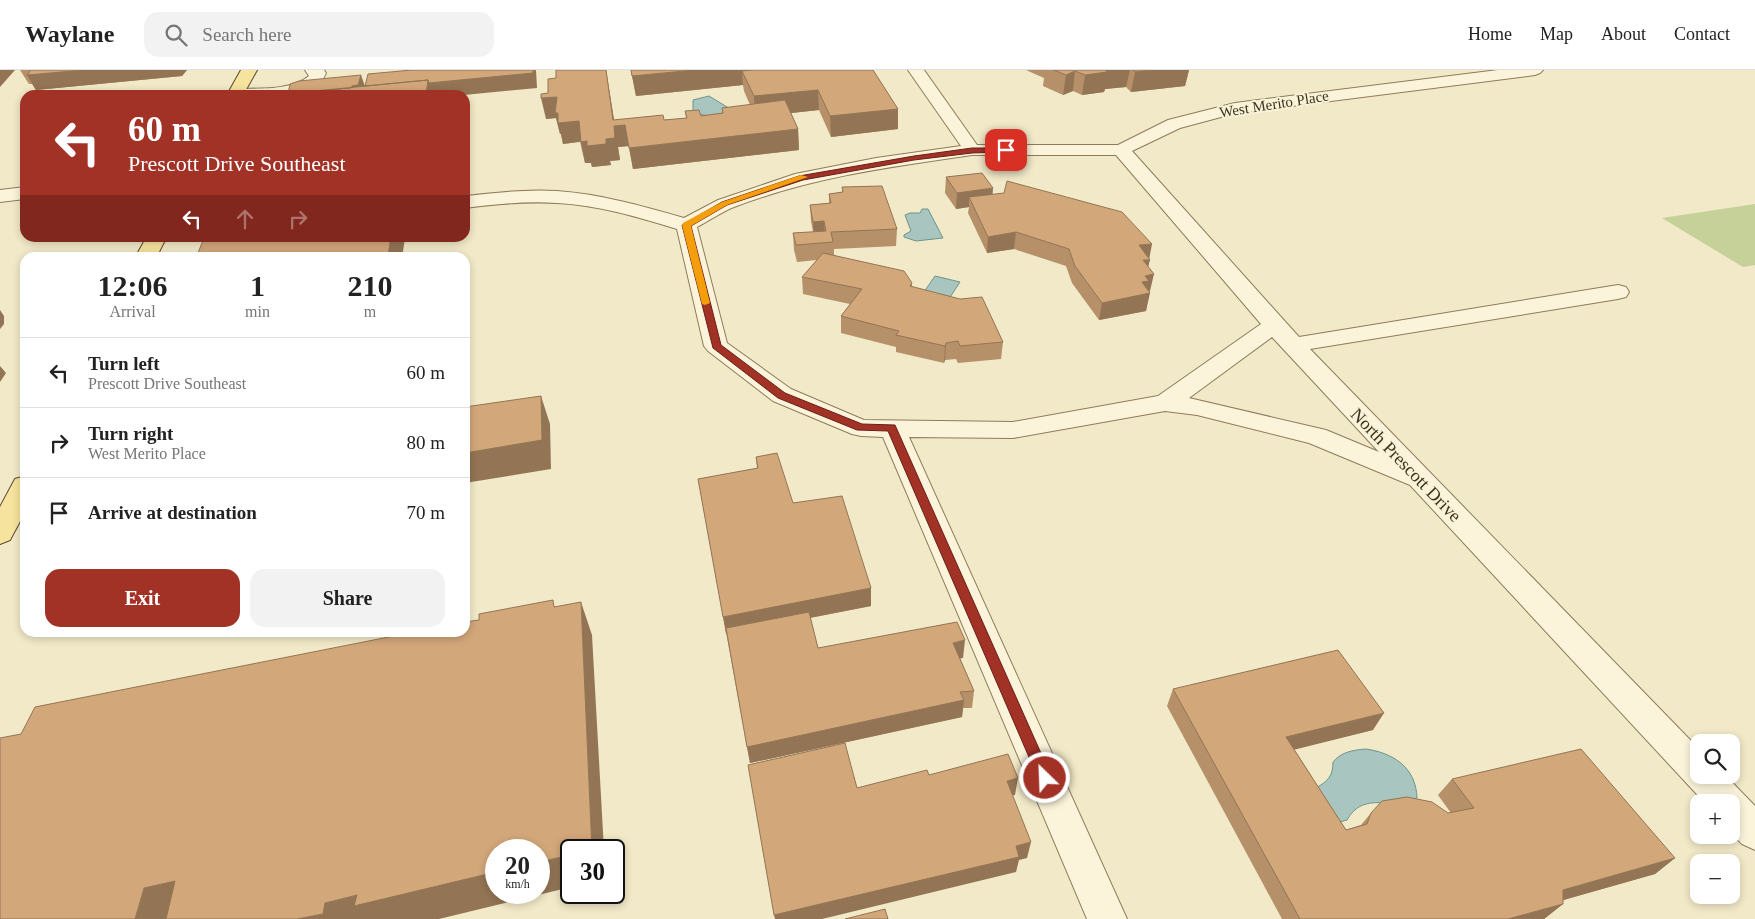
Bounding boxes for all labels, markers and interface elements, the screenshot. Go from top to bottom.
search box [144,12,494,57]
text: Waylane [25,21,114,47]
icon: search [162,21,190,49]
text: Search here [202,24,291,45]
text: Home [1468,24,1512,44]
text: Map [1540,24,1573,44]
text: About [1601,24,1646,44]
text: Contact [1674,24,1730,44]
street label: West Merito Place [1218,87,1330,121]
icon: left [45,110,110,175]
text: 60 m [128,110,201,149]
pin [985,129,1027,171]
icon: arrive [992,136,1020,164]
text: Prescott Drive Southeast [128,151,346,176]
icon: left [178,205,206,233]
icon: ahead [231,205,259,233]
icon: right [284,205,312,233]
text: 12:06 [98,269,168,302]
text: 1 [250,269,265,302]
text: 210 [347,269,392,302]
text: Arrival [109,303,156,320]
text: min [245,303,270,320]
text: m [364,303,376,320]
text: Turn left [88,353,160,374]
icon: left [45,359,73,387]
text: 60 m [406,362,445,383]
text: Prescott Drive Southeast [88,375,246,392]
street label: North Prescott Drive [1347,404,1465,526]
text: Turn right [88,423,173,444]
icon: right [45,429,73,457]
text: 80 m [406,432,445,453]
text: West Merito Place [88,445,206,462]
icon: arrive [45,499,73,527]
text: Arrive at destination [88,502,257,523]
text: 70 m [406,502,445,523]
button: Exit [45,569,240,627]
button: Share [250,569,445,627]
map controls [1690,734,1740,904]
button: search [1690,734,1740,784]
position arrow [1018,751,1070,803]
button: + [1690,794,1740,844]
speed limit sign: 30 [560,839,625,904]
text: 20 [505,852,530,879]
button: − [1690,854,1740,904]
text: km/h [505,877,530,891]

